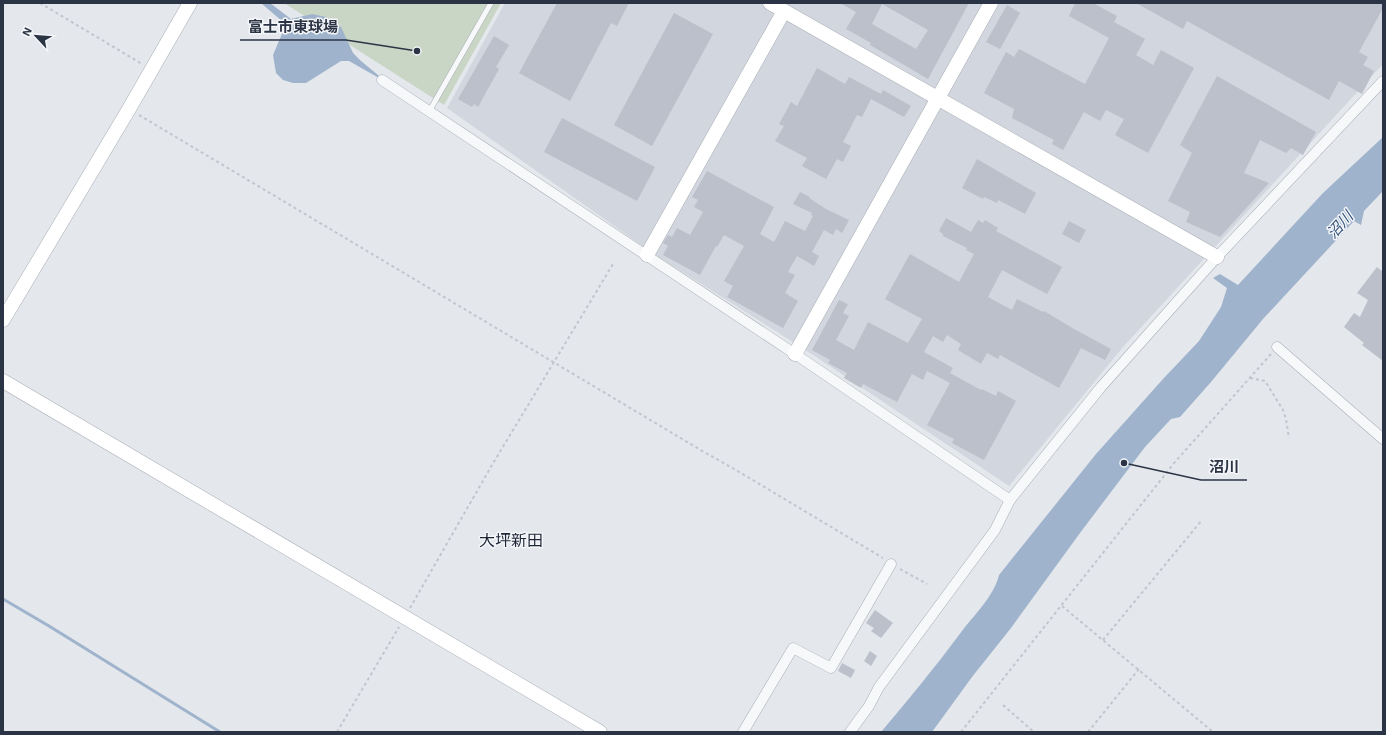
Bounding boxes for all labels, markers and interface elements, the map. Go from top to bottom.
callout: 富士市東球場 [240,13,346,40]
north arrow [16,16,56,56]
text: 富士市東球場 [248,17,338,35]
text: N [19,25,34,38]
water label: 沼川 [1323,206,1357,242]
callout: 沼川 [1201,453,1247,480]
text: 沼川 [1209,457,1239,475]
district label: 大坪新田 [479,530,543,549]

